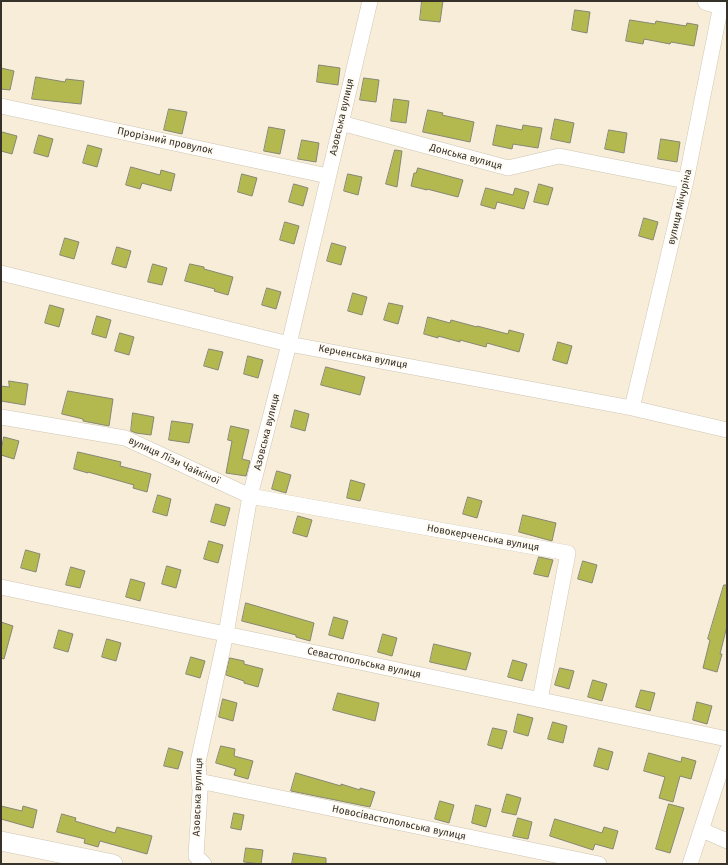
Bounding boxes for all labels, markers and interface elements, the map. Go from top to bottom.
street label: Азовська вулиця [327,77,357,157]
street label: Прорізний провулок [116,125,214,157]
street label: Донська вулиця [429,142,503,172]
street label: вулиця Мічуріна [665,168,695,246]
street label: Керченська вулиця [317,342,409,372]
street label: Азовська вулиця [252,392,282,472]
street label: вулиця Лізи Чайкіної [126,435,222,487]
street label: Новокерченська вулиця [426,522,540,554]
street label: Севастопольська вулиця [306,645,422,681]
street label: Азовська вулиця [191,757,205,837]
street label: Новосівастопольська вулиця [331,803,467,843]

